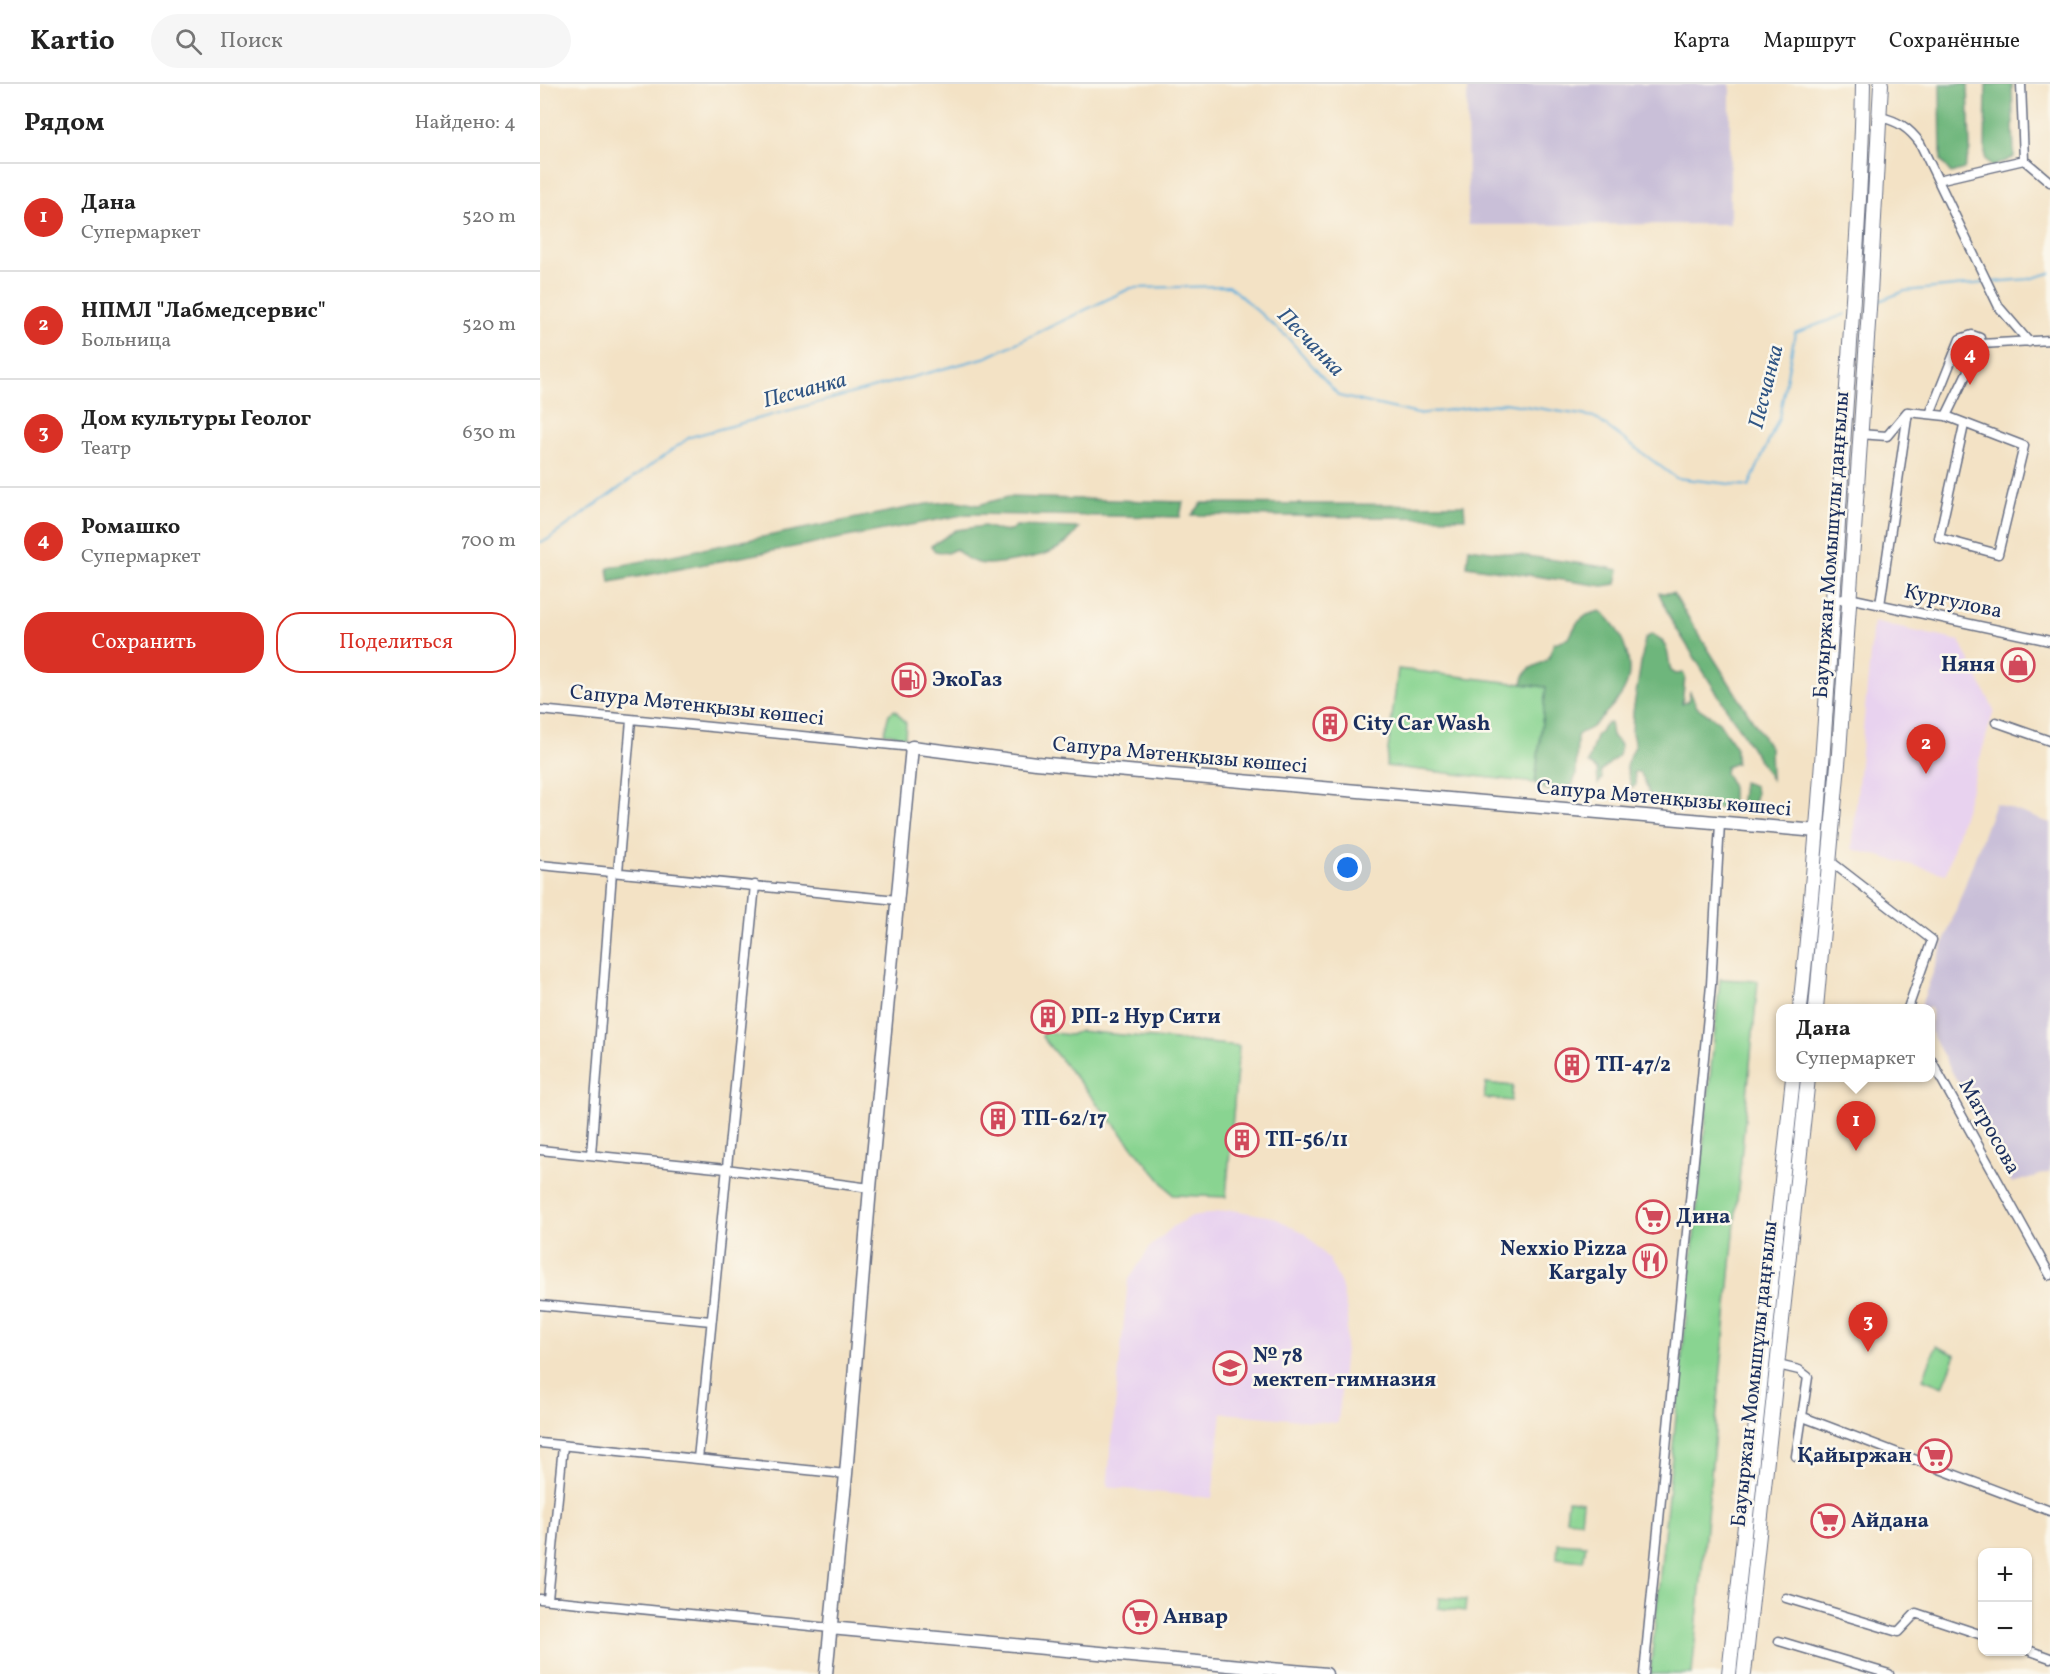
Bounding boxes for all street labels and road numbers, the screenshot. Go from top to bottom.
street label: Бауыржан Момышұлы даңғылы [1807,390,1857,700]
street label: Кургулова [1901,577,2005,627]
street label: Сапура Мәтенқызы көшесі [568,678,826,734]
street label: Сапура Мәтенқызы көшесі [1051,730,1309,782]
street label: Сапура Мәтенқызы көшесі [1535,773,1793,825]
street label: Матросова [1951,1074,2027,1180]
street label: Бауыржан Момышұлы даңғылы [1724,1219,1786,1529]

